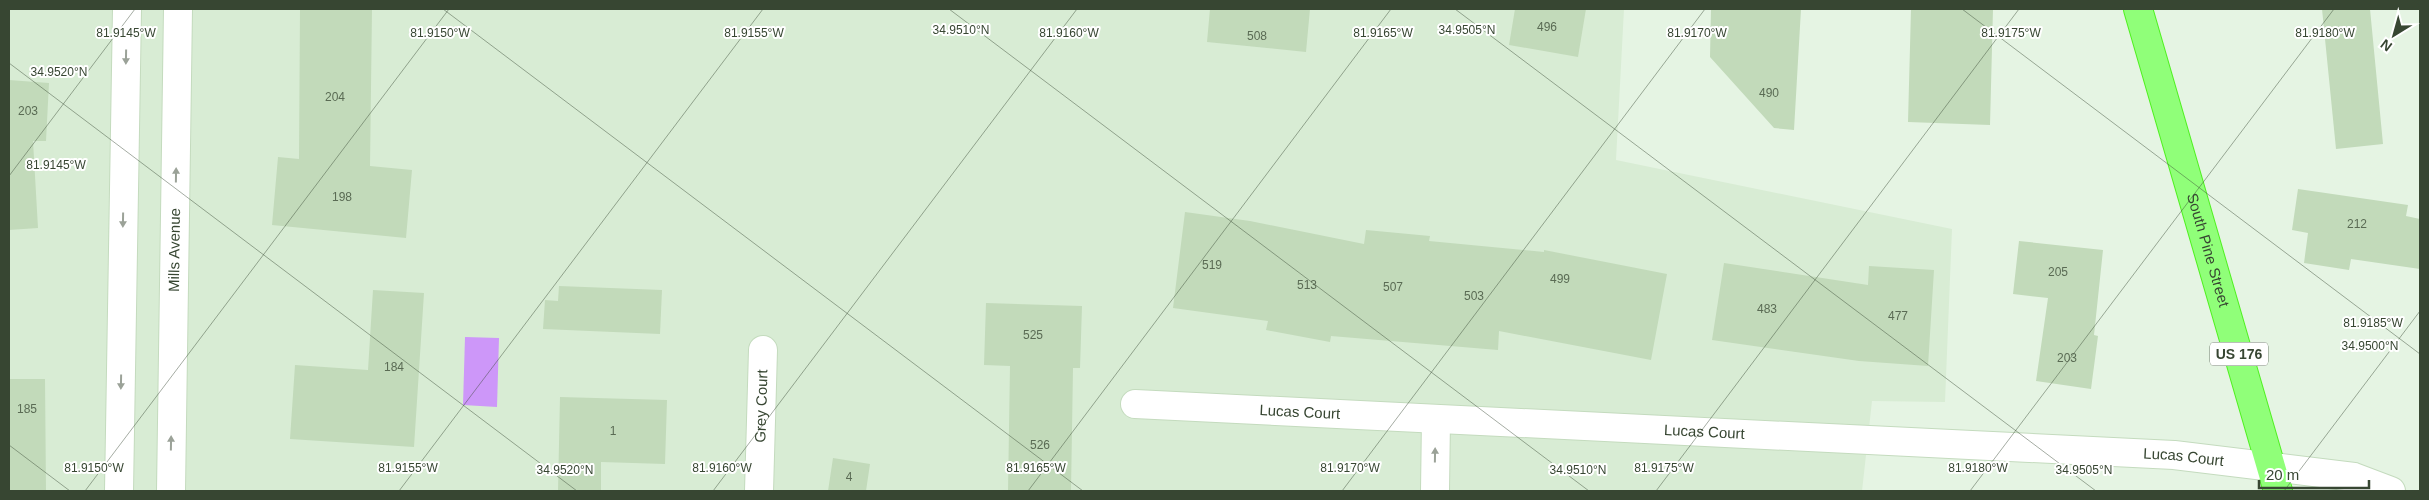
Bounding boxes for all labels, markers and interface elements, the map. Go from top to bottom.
north arrow [2369,10,2419,60]
house number: 496 [1537,20,1557,34]
text: 34.9510°N [933,23,989,37]
text: 34.9505°N [1439,23,1495,37]
text: 81.9145°W [96,26,156,40]
text: 81.9150°W [410,26,470,40]
text: 81.9155°W [724,26,784,40]
text: 81.9160°W [1039,26,1099,40]
text: 81.9165°W [1353,26,1413,40]
text: 81.9170°W [1667,26,1727,40]
text: 81.9175°W [1981,26,2041,40]
text: 81.9180°W [2295,26,2355,40]
house number: 508 [1247,29,1267,43]
text: N [2377,36,2395,55]
one-way arrow [122,50,130,66]
text: 34.9520°N [31,65,87,79]
house number: 490 [1759,86,1779,100]
house number: 204 [325,90,345,104]
house number: 203 [18,104,38,118]
text: 81.9145°W [26,158,86,172]
one-way arrow [172,167,180,183]
house number: 198 [332,190,352,204]
street label: South Pine Street [2184,191,2233,310]
street label: Mills Avenue [165,208,183,292]
one-way arrow [119,212,127,228]
house number: 212 [2347,217,2367,231]
house number: 519 [1202,258,1222,272]
house number: 205 [2048,265,2068,279]
house number: 499 [1550,272,1570,286]
house number: 513 [1297,278,1317,292]
house number: 507 [1383,280,1403,294]
house number: 503 [1464,289,1484,303]
house number: 483 [1757,302,1777,316]
house number: 477 [1888,309,1908,323]
text: 81.9185°W [2343,316,2403,330]
house number: 525 [1023,328,1043,342]
text: 34.9500°N [2342,339,2398,353]
road number: US 176 [2210,342,2268,366]
house number: 203 [2057,351,2077,365]
house number: 184 [384,360,404,374]
street label: Grey Court [751,368,770,443]
one-way arrow [117,375,125,391]
street label: Lucas Court [1259,401,1341,422]
house number: 185 [17,402,37,416]
street label: Lucas Court [1664,421,1746,442]
house number: 1 [610,424,617,438]
one-way arrow [167,434,175,450]
house number: 526 [1030,438,1050,452]
street label: Lucas Court [2143,445,2226,469]
one-way arrow [1432,447,1440,463]
scale bar [2259,458,2369,490]
text: 81.9150°W [64,461,124,475]
text: 81.9155°W [378,461,438,475]
text: 81.9160°W [692,461,752,475]
text: 81.9165°W [1006,461,1066,475]
text: 81.9170°W [1320,461,1380,475]
text: 81.9175°W [1634,461,1694,475]
text: 81.9180°W [1948,461,2008,475]
text: 34.9520°N [537,463,593,477]
text: 34.9510°N [1550,463,1606,477]
text: 34.9505°N [2056,463,2112,477]
text: 20 m [2266,466,2299,483]
house number: 4 [846,470,853,484]

